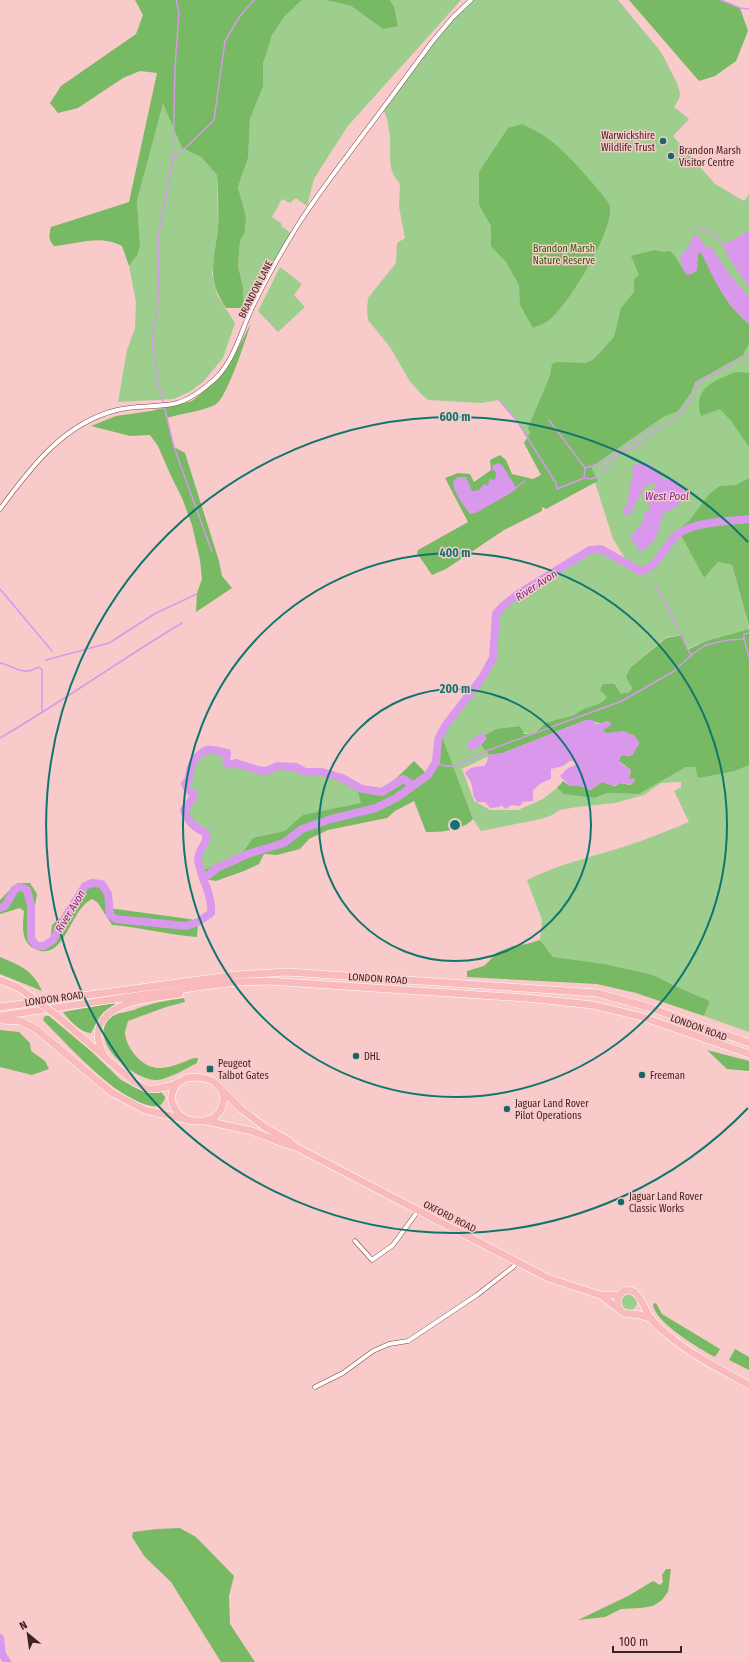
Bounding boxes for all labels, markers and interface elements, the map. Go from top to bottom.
place label: Warwickshire Wildlife Trust [601,130,656,154]
marker: Warwickshire Wildlife Trust [658,136,668,146]
place label: Brandon Marsh Visitor Centre [679,145,741,169]
marker: Brandon Marsh Visitor Centre [666,151,676,161]
park label: Brandon Marsh Nature Reserve [533,243,595,267]
street label: BRANDON LANE [236,258,276,320]
text: 600 m [439,410,471,424]
water label: West Pool [645,490,689,503]
text: 400 m [440,546,470,560]
water label: River Avon [513,567,560,604]
text: 200 m [439,682,470,696]
centre of rings [448,818,462,832]
water label: River Avon [53,887,88,935]
street label: LONDON ROAD [348,971,408,987]
street label: LONDON ROAD [24,989,85,1009]
street label: LONDON ROAD [669,1012,729,1044]
marker: DHL [351,1051,361,1061]
place label: DHL [364,1051,381,1063]
place label: Peugeot Talbot Gates [218,1058,269,1082]
marker: Peugeot Talbot Gates [205,1064,215,1074]
marker: Freeman [637,1070,647,1080]
place label: Freeman [650,1070,685,1082]
place label: Jaguar Land Rover Pilot Operations [515,1098,589,1122]
marker: Jaguar Land Rover Pilot Operations [502,1104,512,1114]
place label: Jaguar Land Rover Classic Works [629,1191,703,1215]
marker: Jaguar Land Rover Classic Works [616,1197,626,1207]
street label: OXFORD ROAD [421,1198,478,1235]
north arrow [8,1614,48,1654]
text: N [17,1618,29,1633]
scale bar [613,1628,681,1654]
text: 100 m [619,1635,648,1649]

